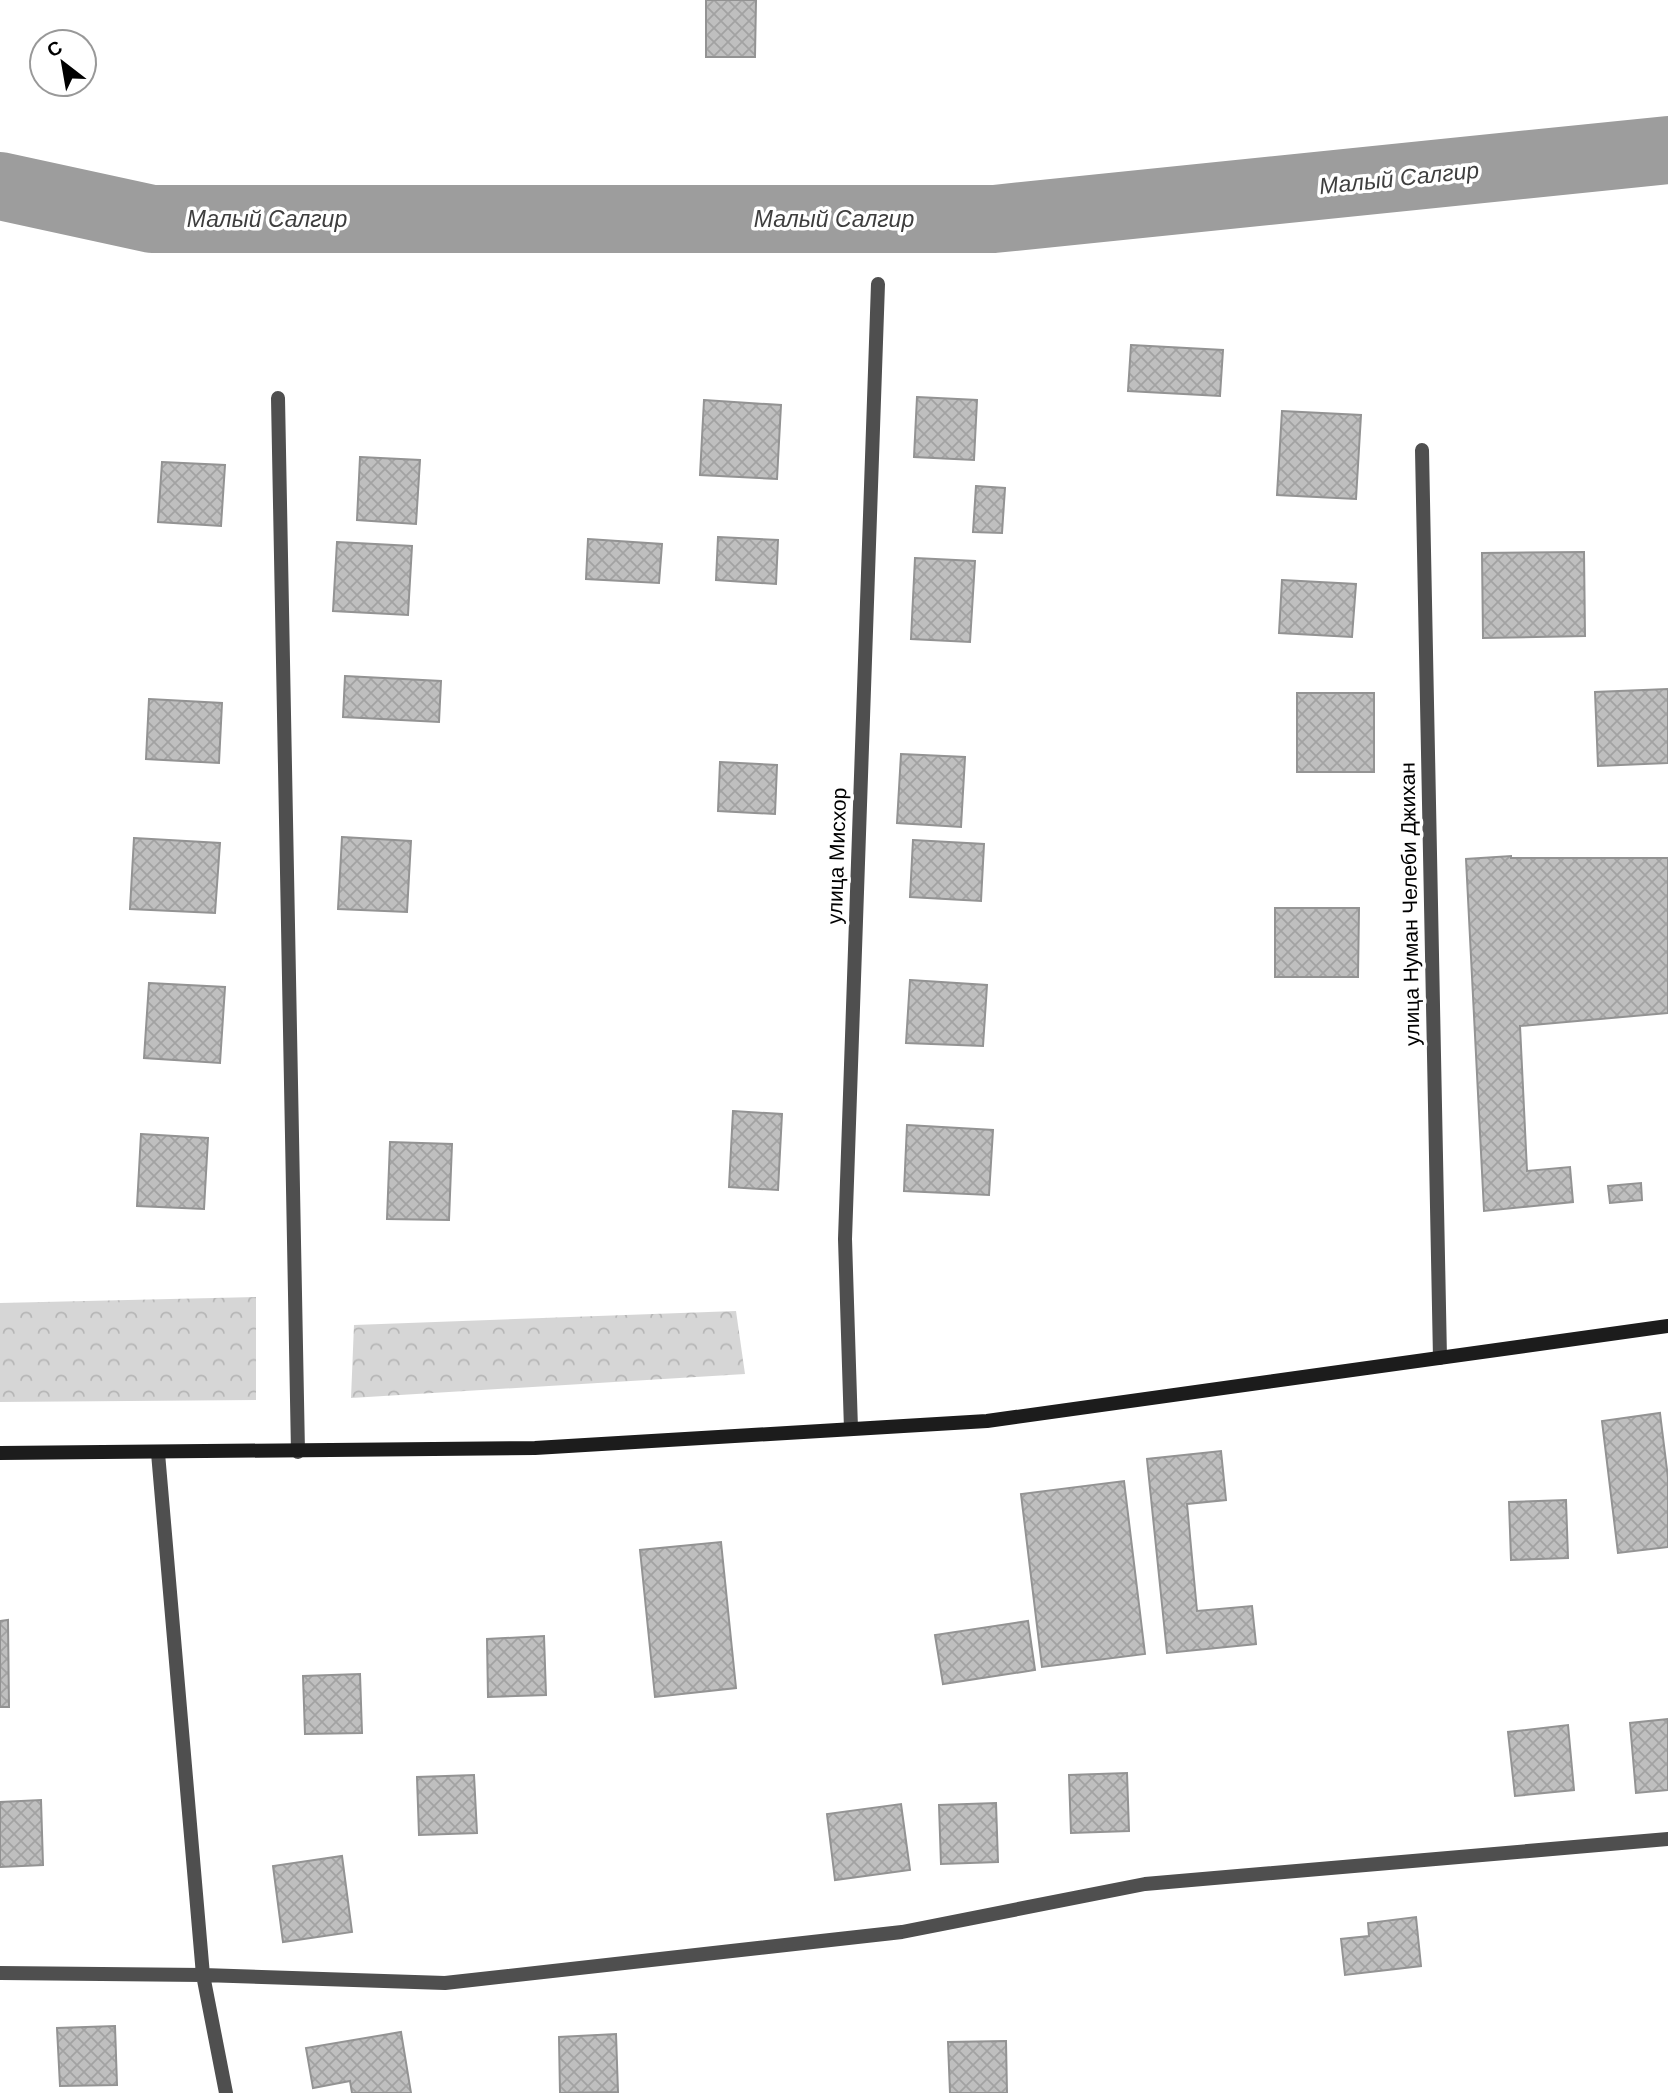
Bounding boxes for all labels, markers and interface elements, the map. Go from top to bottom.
north arrow [28,28,98,98]
text: С [42,34,67,63]
water label: Малый Салгир [1318,155,1481,201]
water label: Малый Салгир [187,204,347,234]
water label: Малый Салгир [754,204,914,234]
street label: улица Нуман Челеби Джихан [1394,762,1426,1046]
street label: улица Мисхор [821,787,853,925]

